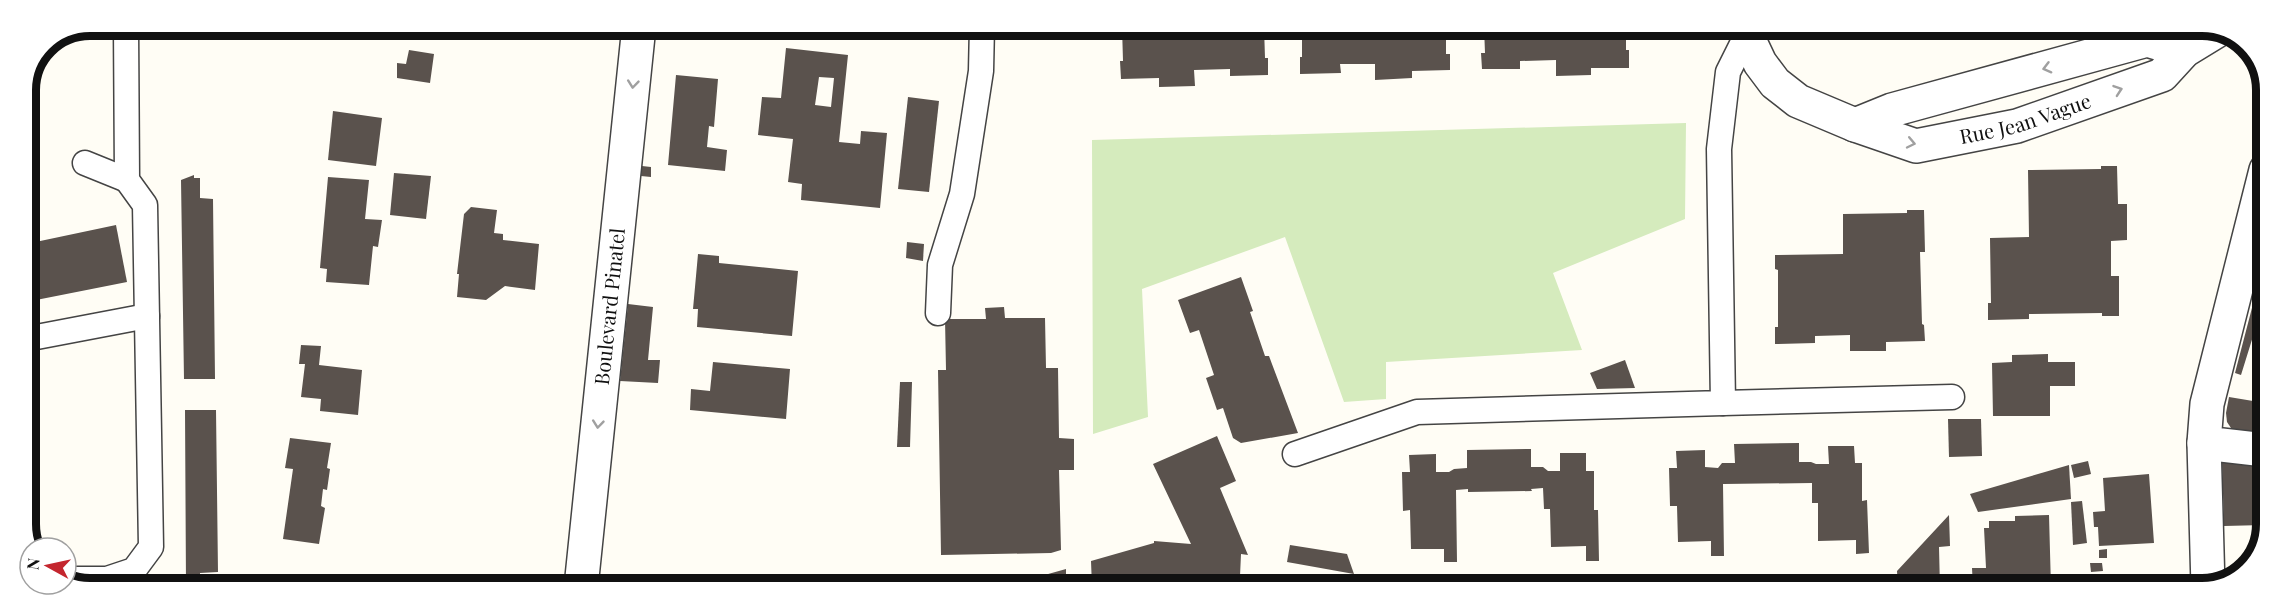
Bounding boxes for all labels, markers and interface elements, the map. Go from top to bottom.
one-way arrow [2042,61,2053,73]
one-way arrow [627,80,640,89]
one-way arrow [2112,85,2123,98]
street label: Rue Jean Vague [1957,86,2094,149]
one-way arrow [1906,135,1916,148]
street label: Boulevard Pinatel [587,226,630,386]
one-way arrow [592,420,604,429]
north arrow [18,536,78,596]
text: N [21,556,44,571]

